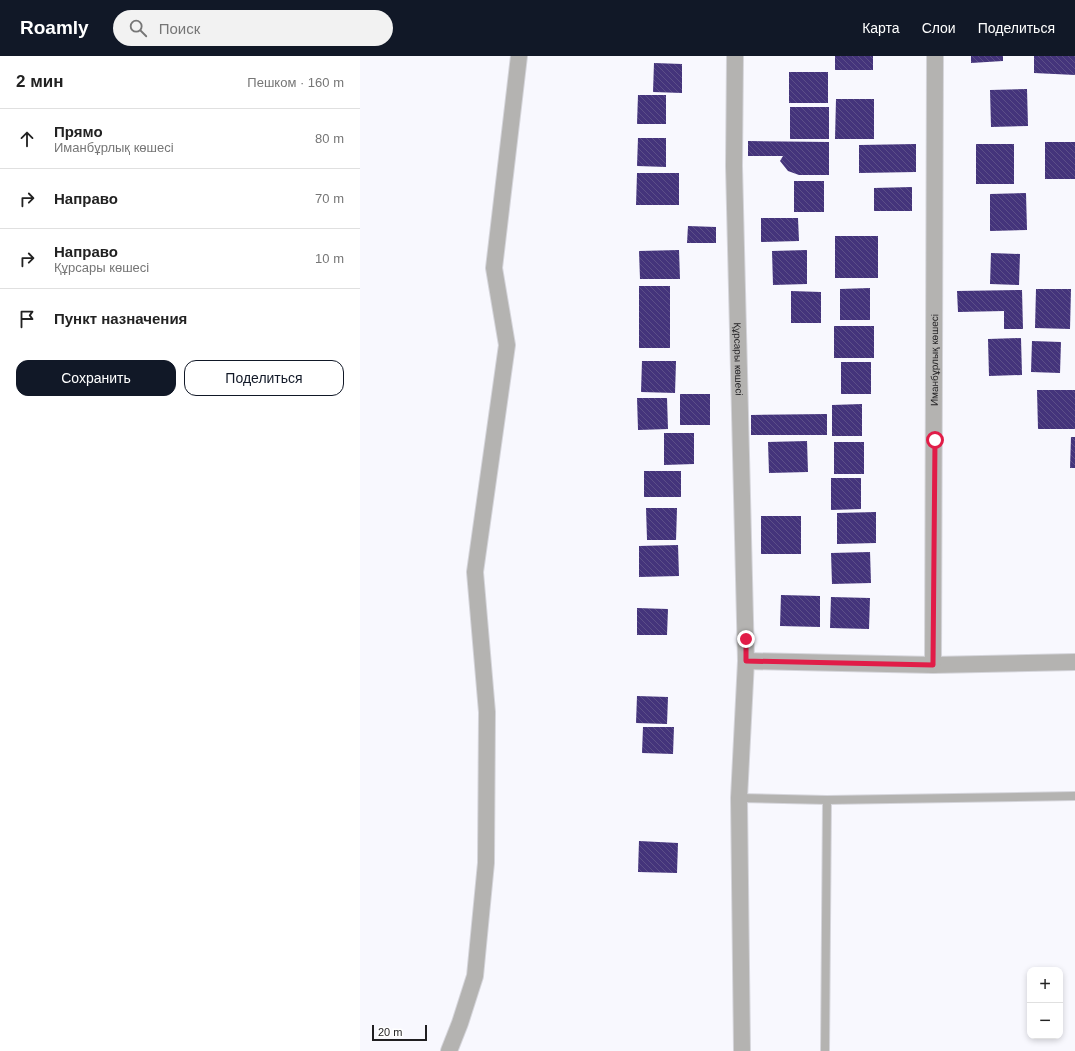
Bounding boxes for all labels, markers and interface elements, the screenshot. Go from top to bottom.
search box [113,10,393,46]
text: Roamly [20,17,89,38]
icon: search [127,17,149,39]
text: Поиск [159,20,200,37]
text: Карта [862,20,900,36]
text: Слои [922,20,956,36]
text: Поделиться [978,20,1055,36]
text: 2 мин [16,72,63,91]
text: Пешком · 160 m [247,75,344,90]
text: Прямо [54,123,103,140]
icon: ahead [16,128,38,150]
text: 80 m [315,131,344,146]
text: Иманбұрлық көшесі [54,140,174,155]
icon: right [16,188,38,210]
text: Направо [54,190,118,207]
text: 70 m [315,191,344,206]
text: Направо [54,243,118,260]
icon: right [16,248,38,270]
text: 10 m [315,251,344,266]
text: Құрсары көшесі [54,260,149,275]
icon: arrive [16,308,38,330]
text: Пункт назначения [54,310,187,327]
street label: Иманбұрлық көшесі [929,314,940,406]
street label: Құрсары көшесі [732,322,745,396]
button: Сохранить [16,360,176,396]
button: Поделиться [184,360,344,396]
route start [926,431,944,449]
route end [737,630,755,648]
map controls [1027,967,1063,1039]
button: + [1027,967,1063,1003]
button: − [1027,1003,1063,1039]
scale bar [372,1023,427,1042]
text: 20 m [378,1026,402,1038]

